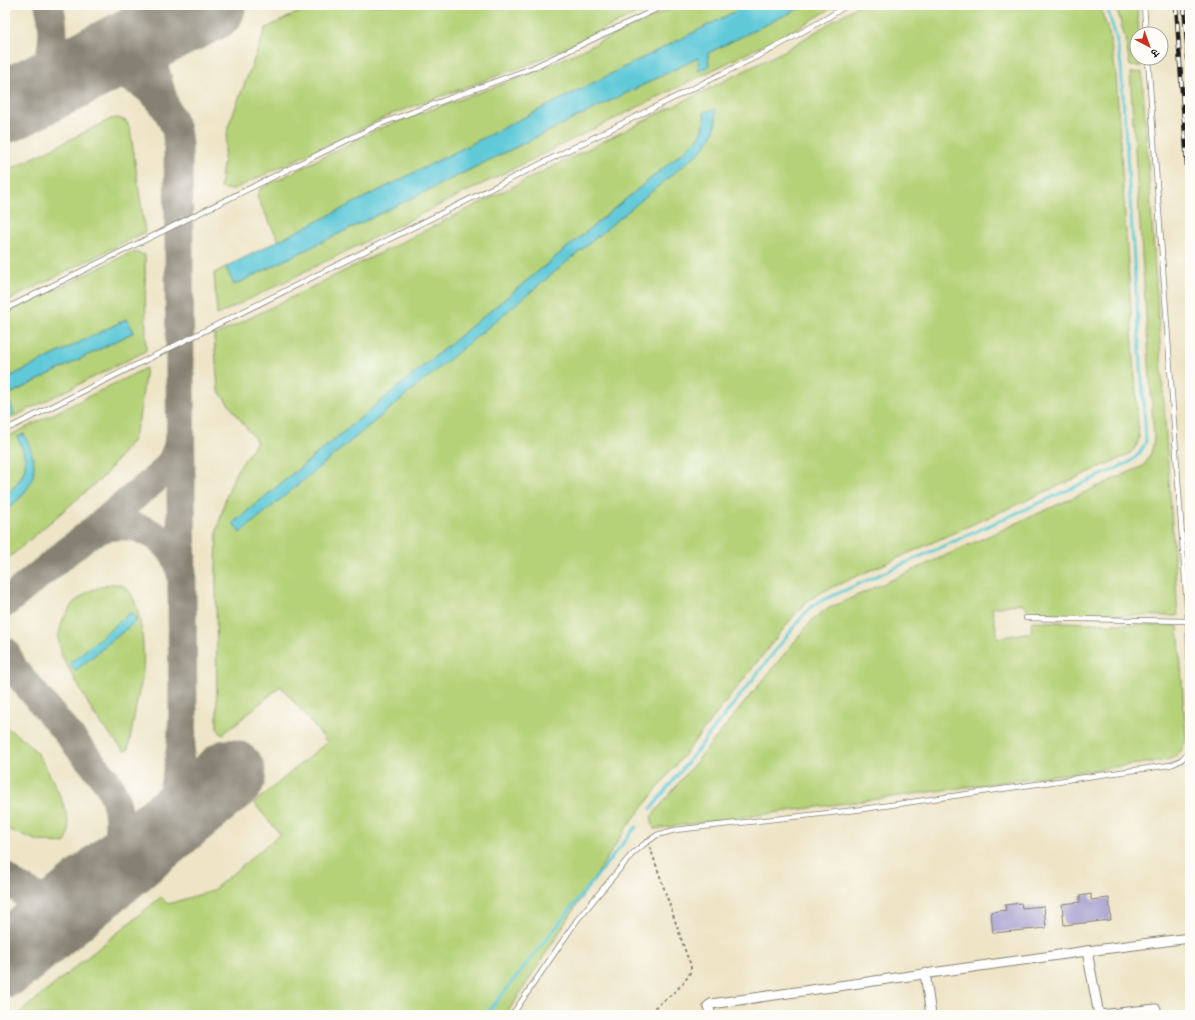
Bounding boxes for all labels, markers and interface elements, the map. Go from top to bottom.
north arrow [1129,26,1169,66]
text: उ [1146,43,1163,61]

